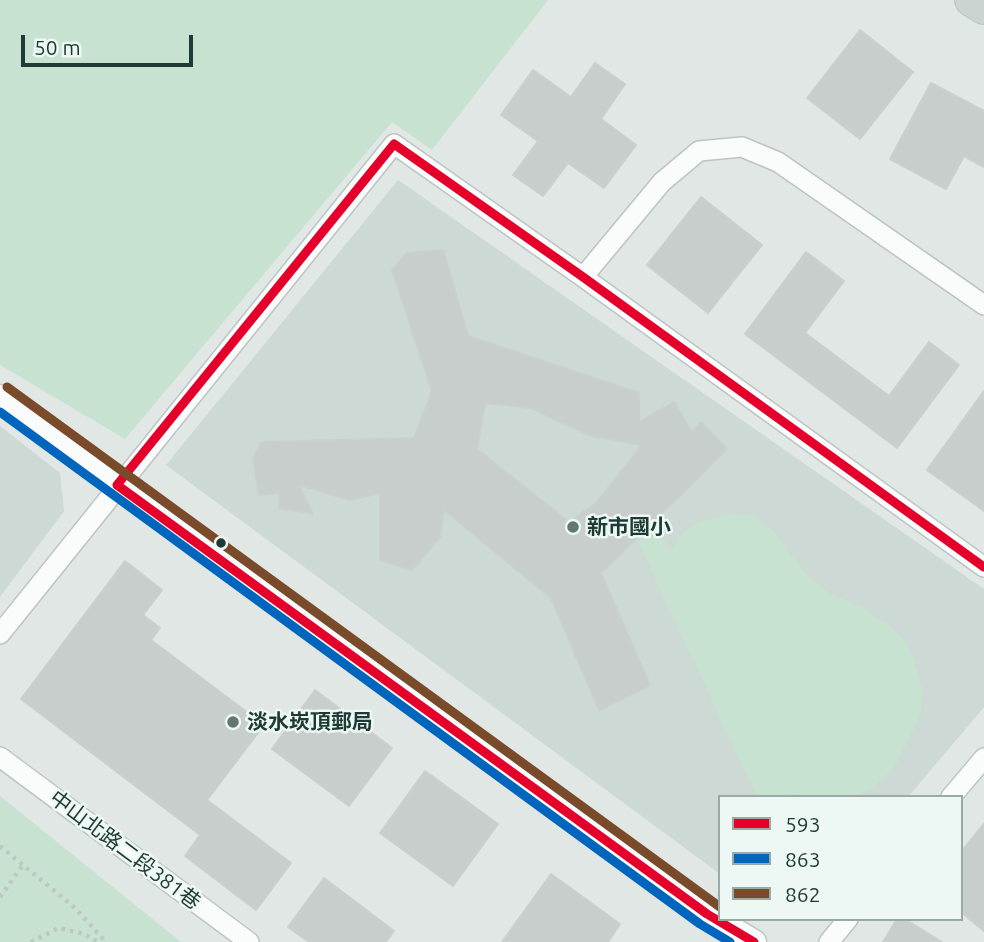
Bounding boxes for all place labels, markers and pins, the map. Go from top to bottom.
place label: 新市國小 [587,514,671,540]
marker: 新市國小 [565,519,581,535]
unlabelled marker [214,536,228,550]
place label: 淡水崁頂郵局 [247,709,373,735]
marker: 淡水崁頂郵局 [225,714,241,730]

